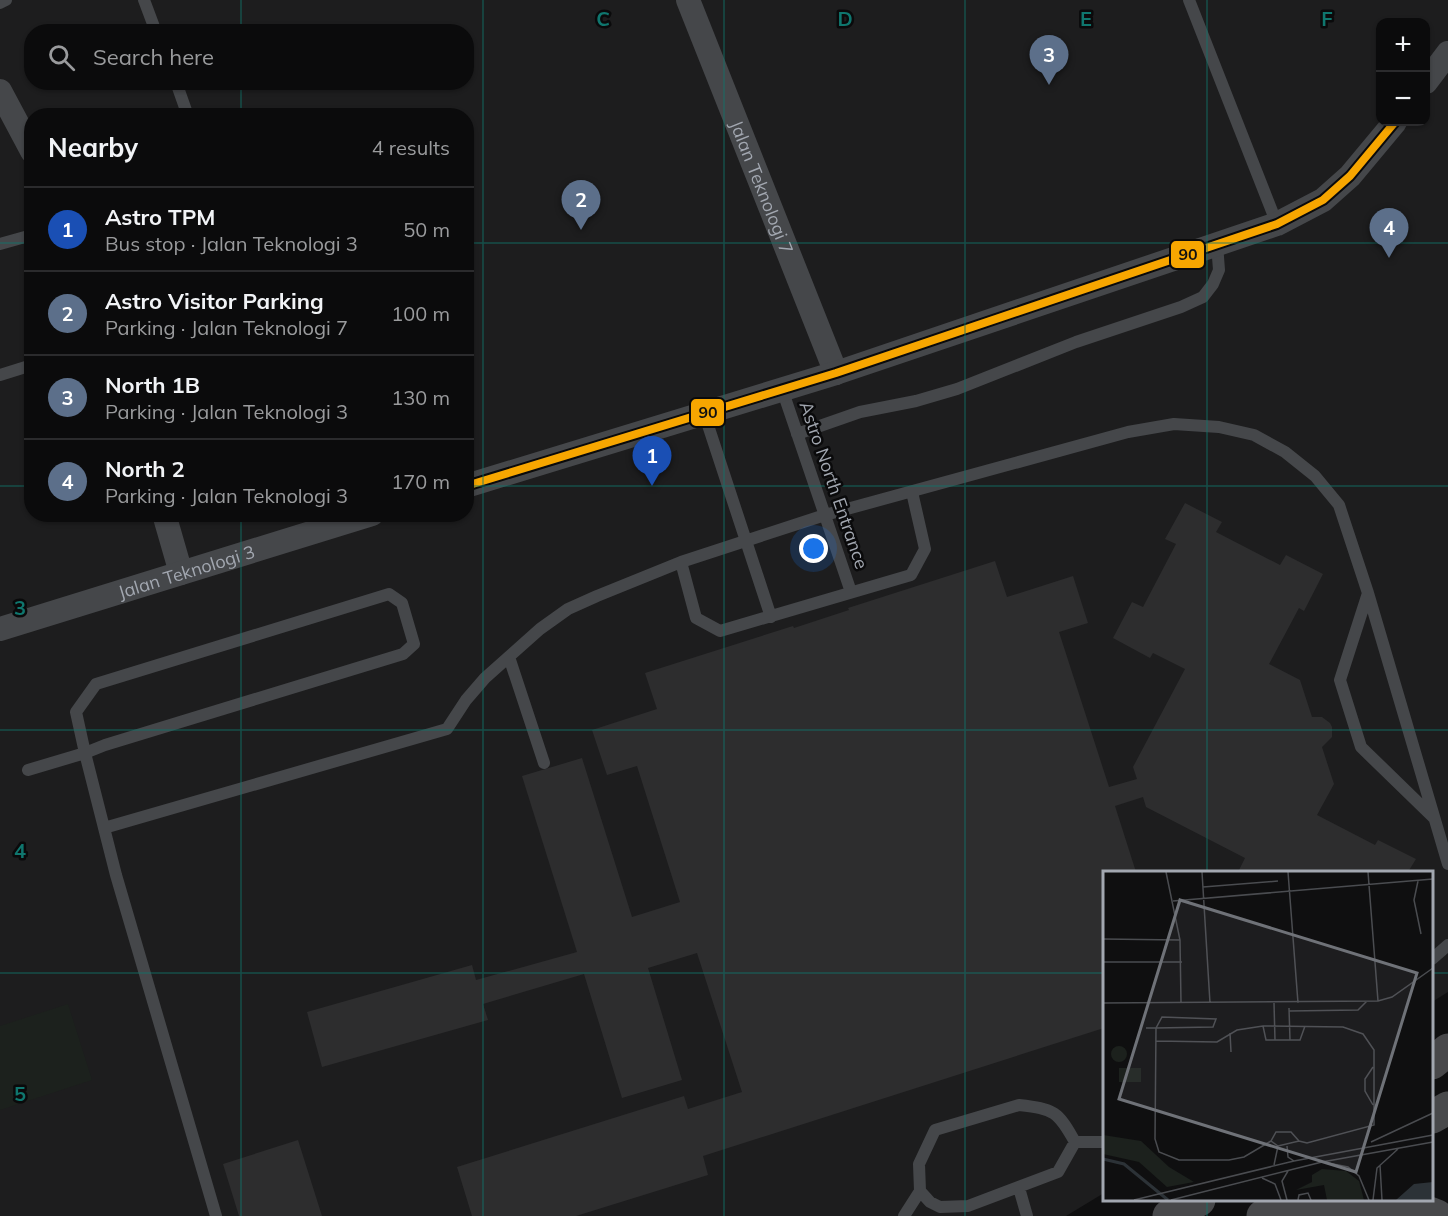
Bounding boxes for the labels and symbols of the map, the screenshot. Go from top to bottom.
text: C [596,6,610,31]
text: D [837,6,853,31]
text: E [1080,6,1092,31]
text: F [1321,6,1333,31]
pin: 3 [1030,36,1068,85]
street label: Jalan Teknologi 7 [725,117,799,257]
pin: 2 [562,180,600,230]
pin: 4 [1370,208,1408,258]
line badge: 90 [1170,240,1205,269]
text: 90 [1178,244,1198,264]
line badge: 90 [690,398,725,427]
street label: Astro North Entrance [795,398,873,572]
text: 90 [698,402,718,422]
pin: 1 [632,436,672,486]
your location [799,534,828,563]
street label: Jalan Teknologi 3 [115,539,257,603]
text: 3 [14,595,26,620]
text: 4 [14,838,26,863]
inset map [1103,871,1433,1201]
text: 5 [14,1081,26,1106]

